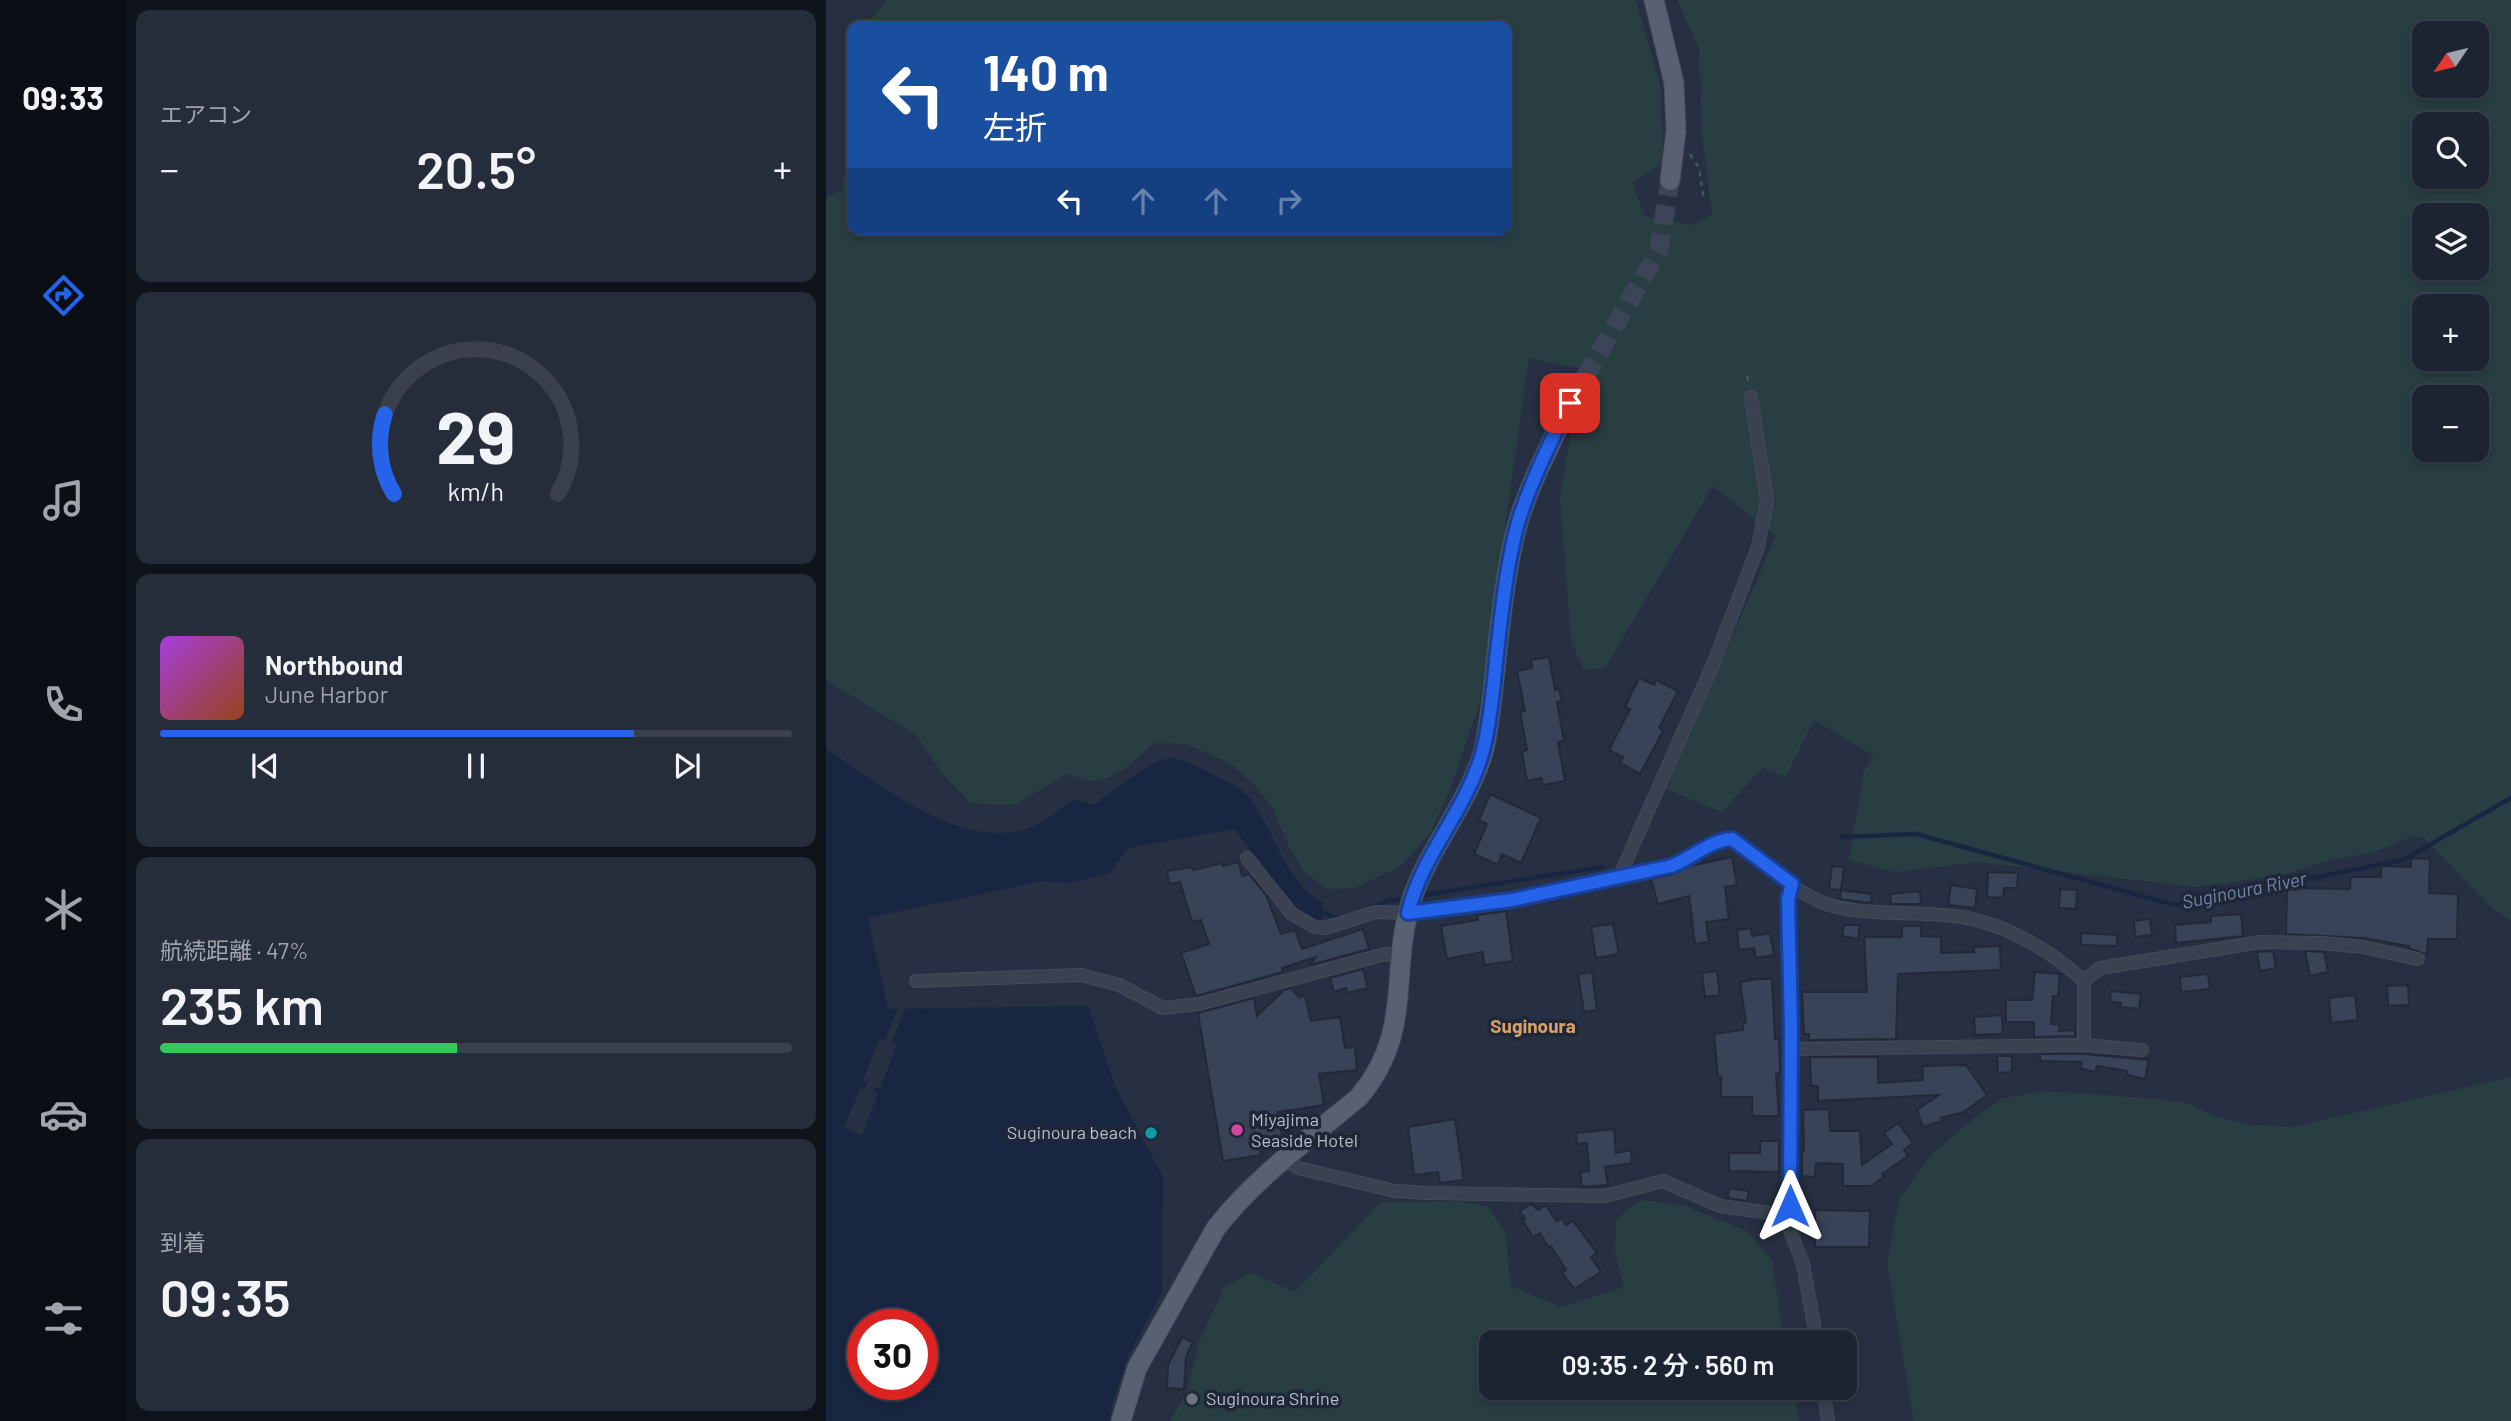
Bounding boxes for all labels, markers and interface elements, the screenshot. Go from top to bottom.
north arrow [2412,21,2488,98]
map controls [2412,21,2489,462]
text: 140 m [983,42,1109,101]
icon: left [868,49,959,140]
text: 09:33 [22,78,104,116]
text: エアコン [160,100,252,128]
text: 左折 [983,107,1047,145]
button: search [2412,112,2489,189]
text: 20.5° [416,137,536,199]
text: − [160,145,179,191]
text: + [773,145,792,191]
icon: left [1051,182,1089,220]
icon: ahead [1124,182,1162,220]
icon: ahead [1197,182,1235,220]
icon: right [1270,182,1308,220]
button: layers [2412,203,2489,280]
icon: directions [39,271,88,320]
button: + [2412,294,2489,371]
pin [1540,373,1600,433]
icon: arrive [1551,384,1589,422]
button: − [2412,385,2489,462]
text: 29 [436,392,516,480]
icon: music [39,476,88,525]
text: km/h [448,476,504,506]
text: Northbound [265,649,403,680]
icon: phone [39,680,88,729]
text: June Harbor [265,680,388,708]
icon: previous [246,747,284,785]
icon: pause [457,747,495,785]
icon: next [668,747,706,785]
water label: Suginoura River [2180,866,2309,913]
icon: climate [39,885,88,934]
text: 航続距離 · 47% [160,936,308,964]
text: 235 km [160,973,324,1035]
district label: Suginoura [1490,1014,1576,1037]
icon: car [39,1090,88,1139]
place label: Miyajima Seaside Hotel [1251,1108,1358,1151]
place label: Suginoura beach [1007,1121,1137,1143]
marker: Miyajima Seaside Hotel [1229,1122,1245,1138]
marker: Suginoura beach [1143,1125,1159,1141]
position arrow [1753,1169,1827,1243]
text: 到着 [160,1228,206,1256]
text: 09:35 [160,1265,291,1327]
icon: filters [39,1294,88,1343]
speed limit sign: 30 [847,1309,938,1400]
text: 09:35 · 2 分 · 560 m [1562,1349,1774,1380]
place label: Suginoura Shrine [1206,1387,1339,1409]
marker: Suginoura Shrine [1184,1391,1200,1407]

